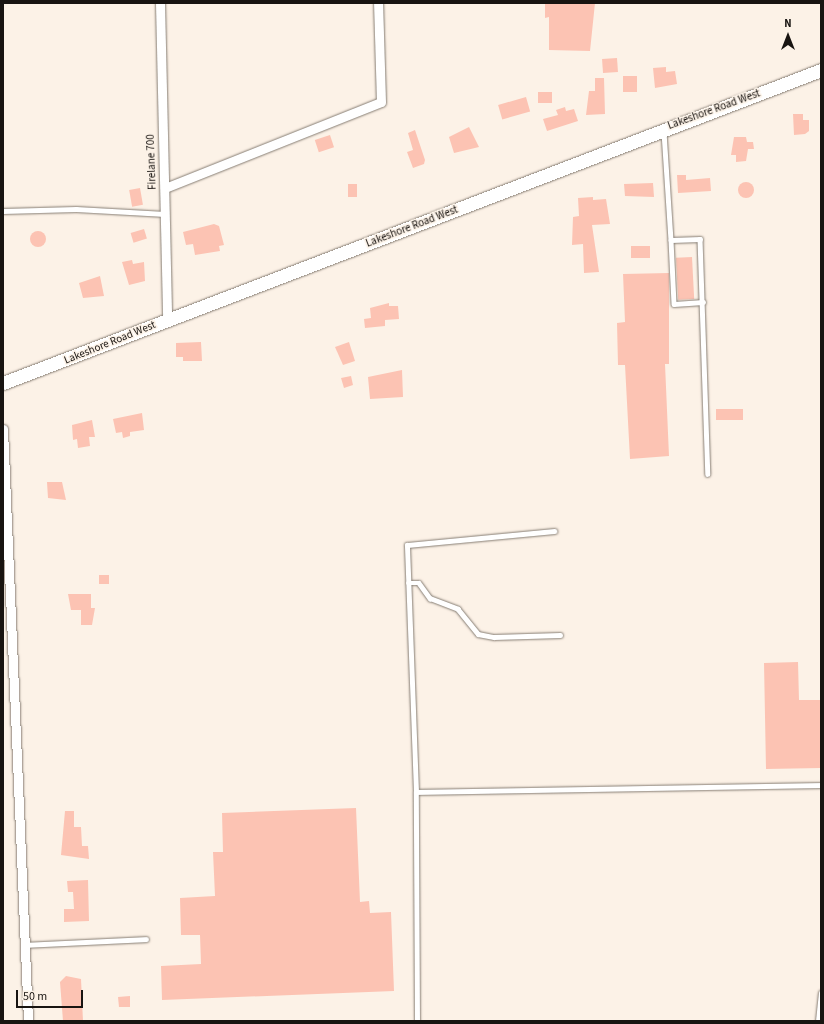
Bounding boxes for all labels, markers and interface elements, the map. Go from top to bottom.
north arrow [768,16,808,56]
text: N [784,16,792,31]
street label: Lakeshore Road West [666,87,762,133]
street label: Firelane 700 [144,134,160,190]
street label: Lakeshore Road West [364,203,460,251]
street label: Lakeshore Road West [62,319,158,367]
scale bar [18,982,85,1008]
text: 50 m [23,988,47,1005]

